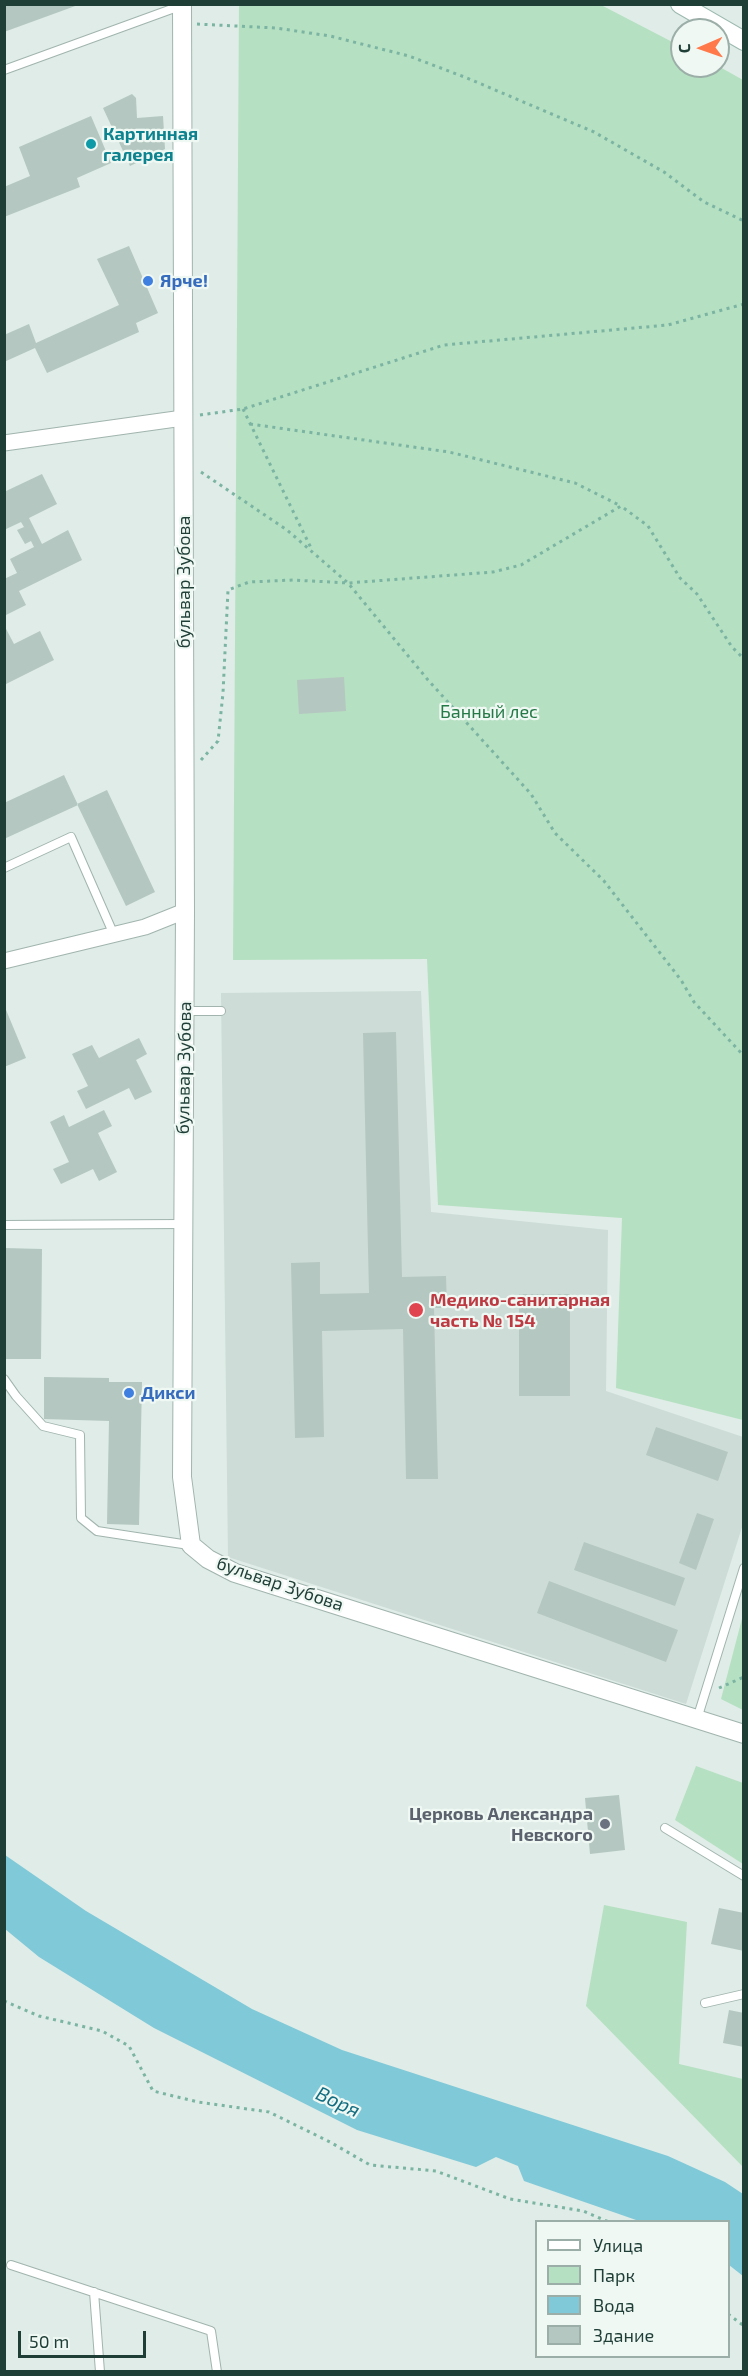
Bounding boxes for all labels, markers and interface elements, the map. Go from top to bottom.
north arrow [670,18,730,78]
text: С [674,44,693,54]
place label: Картинная галерея [103,123,198,166]
marker: Картинная галерея [84,137,98,151]
place label: Ярче! [160,270,208,292]
marker: Ярче! [141,274,155,288]
street label: бульвар Зубова [173,516,195,648]
park label: Банный лес [440,701,538,723]
street label: бульвар Зубова [172,1001,196,1135]
place label: Медико-санитарная часть № 154 [430,1289,610,1332]
marker: Медико-санитарная часть № 154 [407,1301,425,1319]
place label: Дикси [141,1382,196,1404]
marker: Дикси [122,1386,136,1400]
street label: бульвар Зубова [214,1552,346,1616]
place label: Церковь Александра Невского [409,1803,593,1846]
marker: Церковь Александра Невского [598,1817,612,1831]
water label: Воря [312,2081,364,2123]
legend [535,2220,730,2358]
text: Улица [593,2234,643,2256]
text: Парк [593,2264,635,2286]
text: Вода [593,2294,635,2316]
scale bar [21,2319,148,2357]
text: Здание [593,2324,654,2346]
text: 50 m [29,2330,69,2352]

